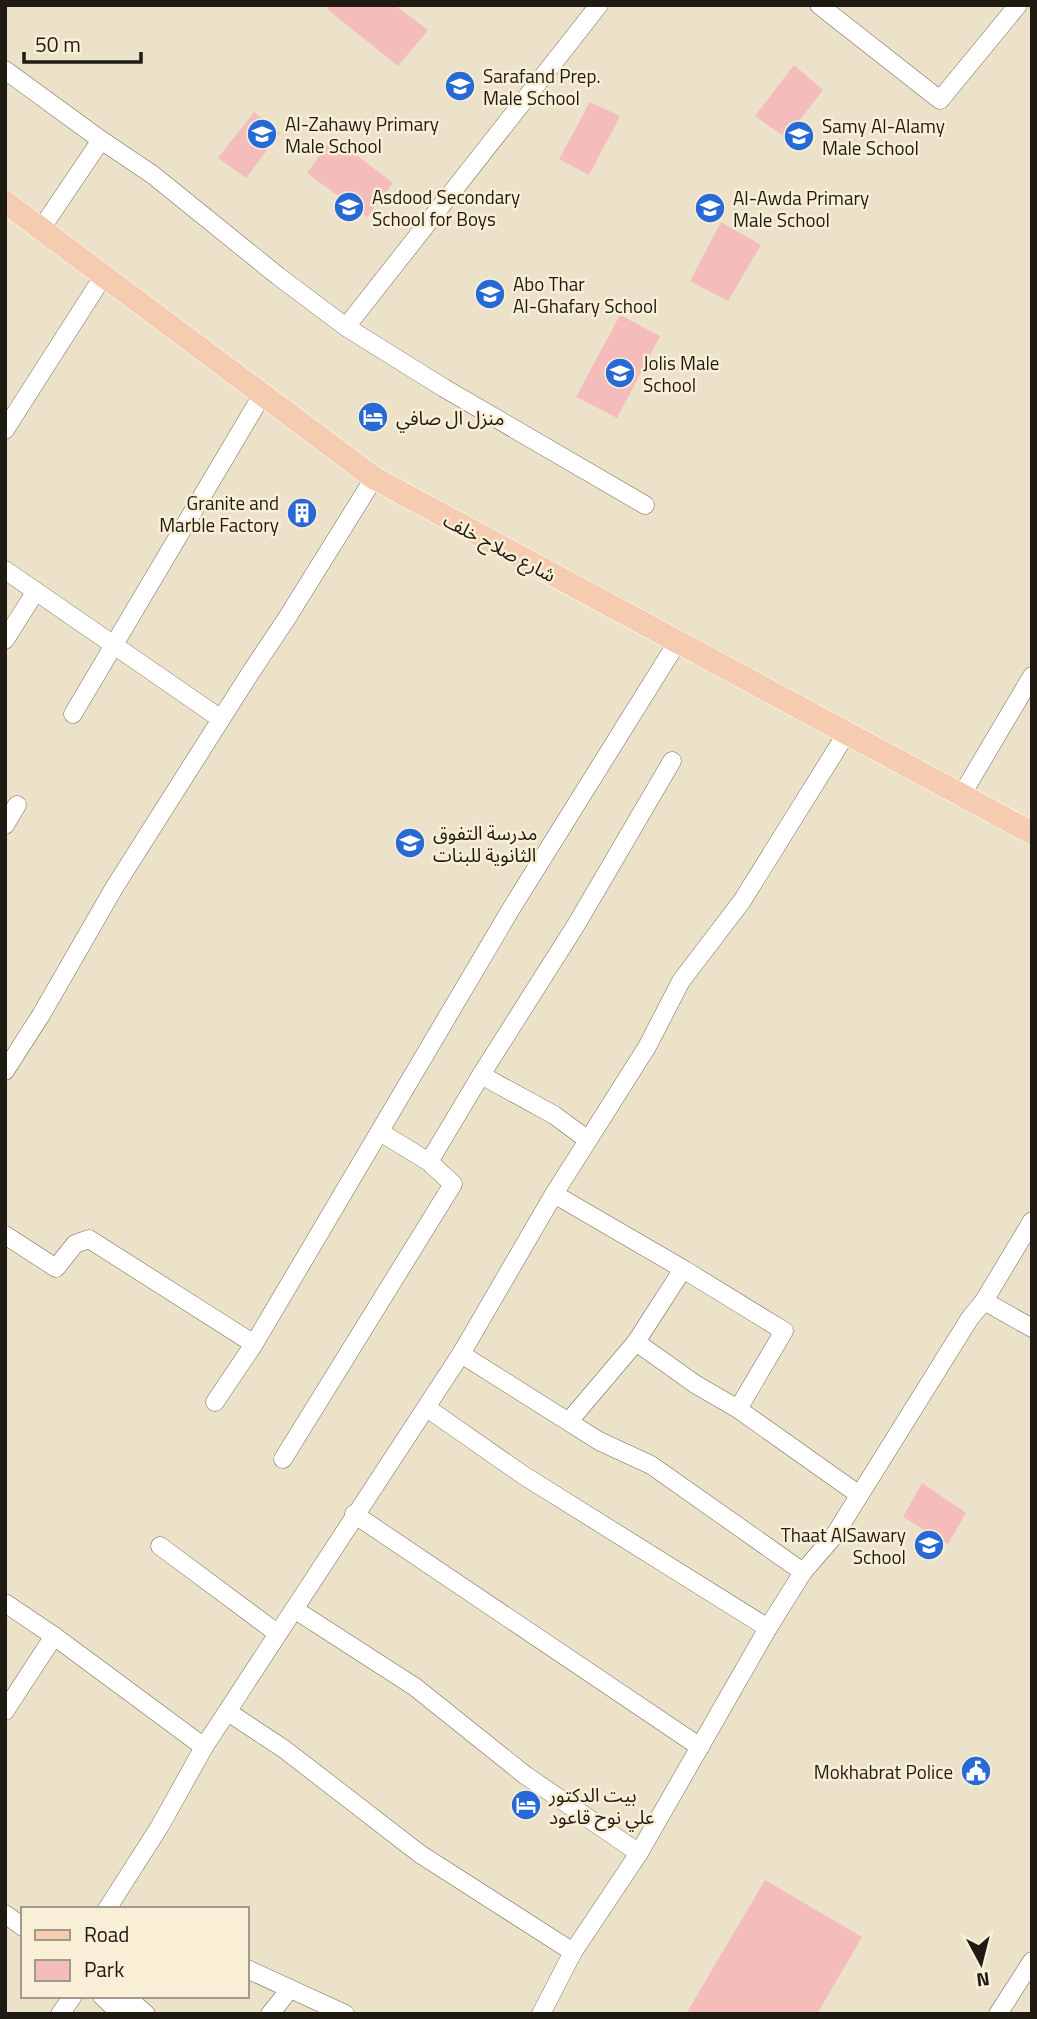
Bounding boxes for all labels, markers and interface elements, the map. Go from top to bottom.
scale bar [24,21,142,65]
text: 50 m [35,28,81,60]
place label: Sarafand Prep. Male School [483,61,601,112]
school or university icon: Sarafand Prep. Male School [443,69,477,103]
place label: Al-Zahawy Primary Male School [285,109,439,160]
place label: Samy Al-Alamy Male School [822,111,945,162]
school or university icon: Al-Zahawy Primary Male School [245,117,279,151]
school or university icon: Samy Al-Alamy Male School [782,119,816,153]
place label: Asdood Secondary School for Boys [372,182,520,233]
place label: Al-Awda Primary Male School [733,183,869,234]
school or university icon: Asdood Secondary School for Boys [332,190,366,224]
school or university icon: Al-Awda Primary Male School [693,191,727,225]
place label: Abo Thar Al-Ghafary School [513,269,657,320]
school or university icon: Abo Thar Al-Ghafary School [473,277,507,311]
place label: Jolis Male School [643,348,719,399]
school or university icon: Jolis Male School [603,356,637,390]
hotel icon: منزل ال صافي [356,400,390,434]
place label: منزل ال صافي [396,403,504,433]
place label: Granite and Marble Factory [159,488,279,539]
building icon: Granite and Marble Factory [285,496,319,530]
street label: شارع صلاح خلف [439,505,561,589]
place label: مدرسة التفوق الثانوية للبنات [433,818,537,869]
school or university icon: مدرسة التفوق الثانوية للبنات [393,826,427,860]
place label: Thaat AlSawary School [781,1520,906,1571]
school or university icon: Thaat AlSawary School [912,1528,946,1562]
public building icon: Mokhabrat Police [959,1754,993,1788]
place label: Mokhabrat Police [814,1757,953,1786]
place label: بيت الدكتور علي نوح قاعود [548,1780,654,1832]
hotel icon: بيت الدكتور علي نوح قاعود [509,1788,543,1822]
legend [21,1907,248,1998]
text: Road [84,1918,129,1950]
north arrow [946,1928,1016,1998]
text: Park [84,1953,124,1985]
text: N [975,1965,991,1996]

